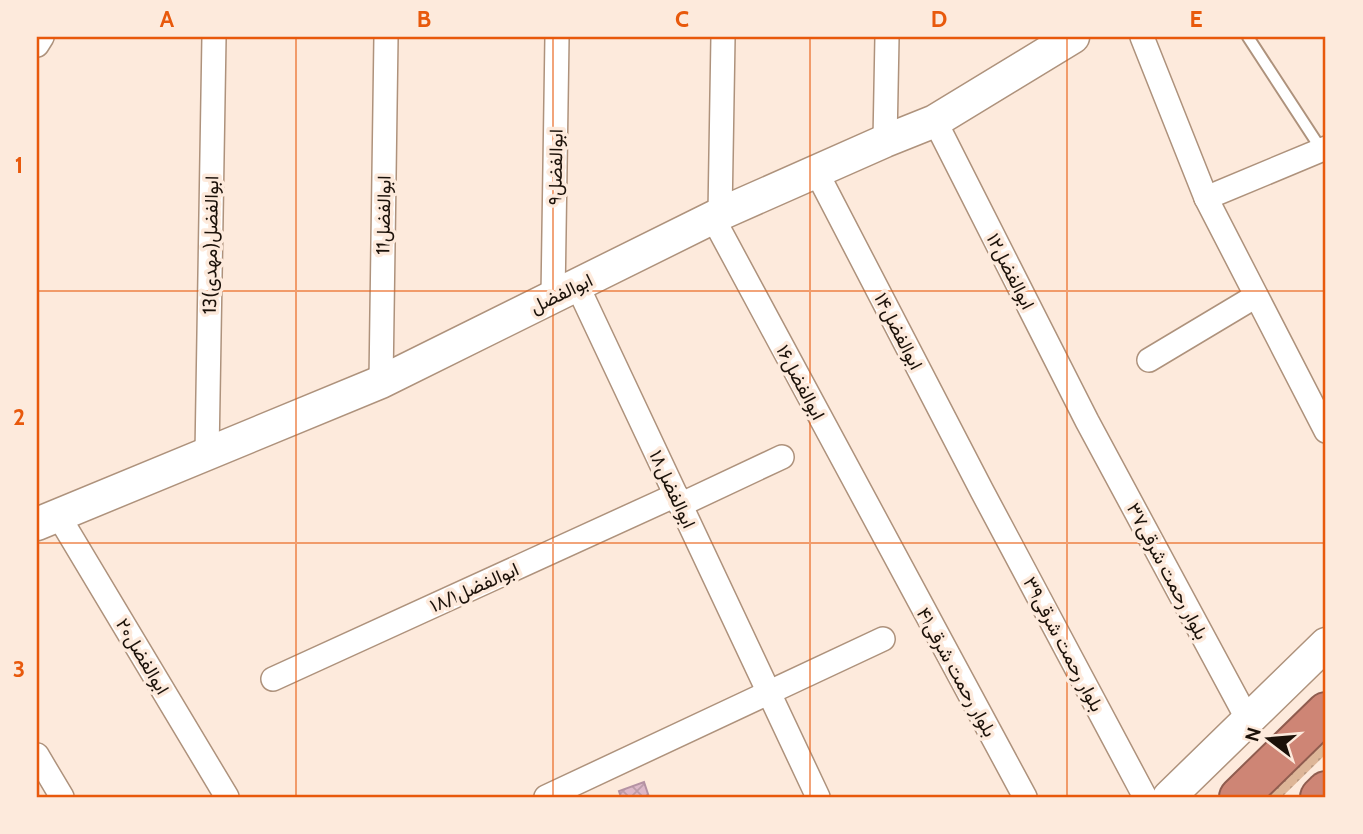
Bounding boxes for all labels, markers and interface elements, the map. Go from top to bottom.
text: A [160,5,175,33]
text: B [417,5,431,33]
text: C [675,5,689,33]
text: D [931,5,947,33]
text: E [1189,5,1203,33]
street label: ابوالفضل۹ [543,129,568,205]
text: 1 [15,151,23,179]
street label: 11ابوالفضل [371,175,396,255]
street label: 13ابوالفضل(مهدی) [198,176,223,314]
street label: ابوالفضل۱۲ [982,229,1039,313]
street label: ابوالفضل [526,268,596,318]
street label: ابوالفضل۱۴ [869,289,928,374]
street label: ابوالفضل۱۶ [771,341,830,424]
text: 2 [13,403,25,431]
street label: ابوالفضل۱۸ [644,446,701,532]
street label: بلوار رحمت شرقی۳۷ [1122,499,1213,644]
street label: ابوالفضل۱۸/۱ [426,558,522,617]
street label: بلوار رحمت شرقی۳۹ [1018,573,1109,716]
street label: بلوار رحمت شرقی۴۱ [912,604,1002,741]
street label: ابوالفضل۲۰ [111,614,174,699]
text: 3 [13,655,25,683]
north arrow [1234,704,1304,774]
text: N [1240,725,1266,744]

